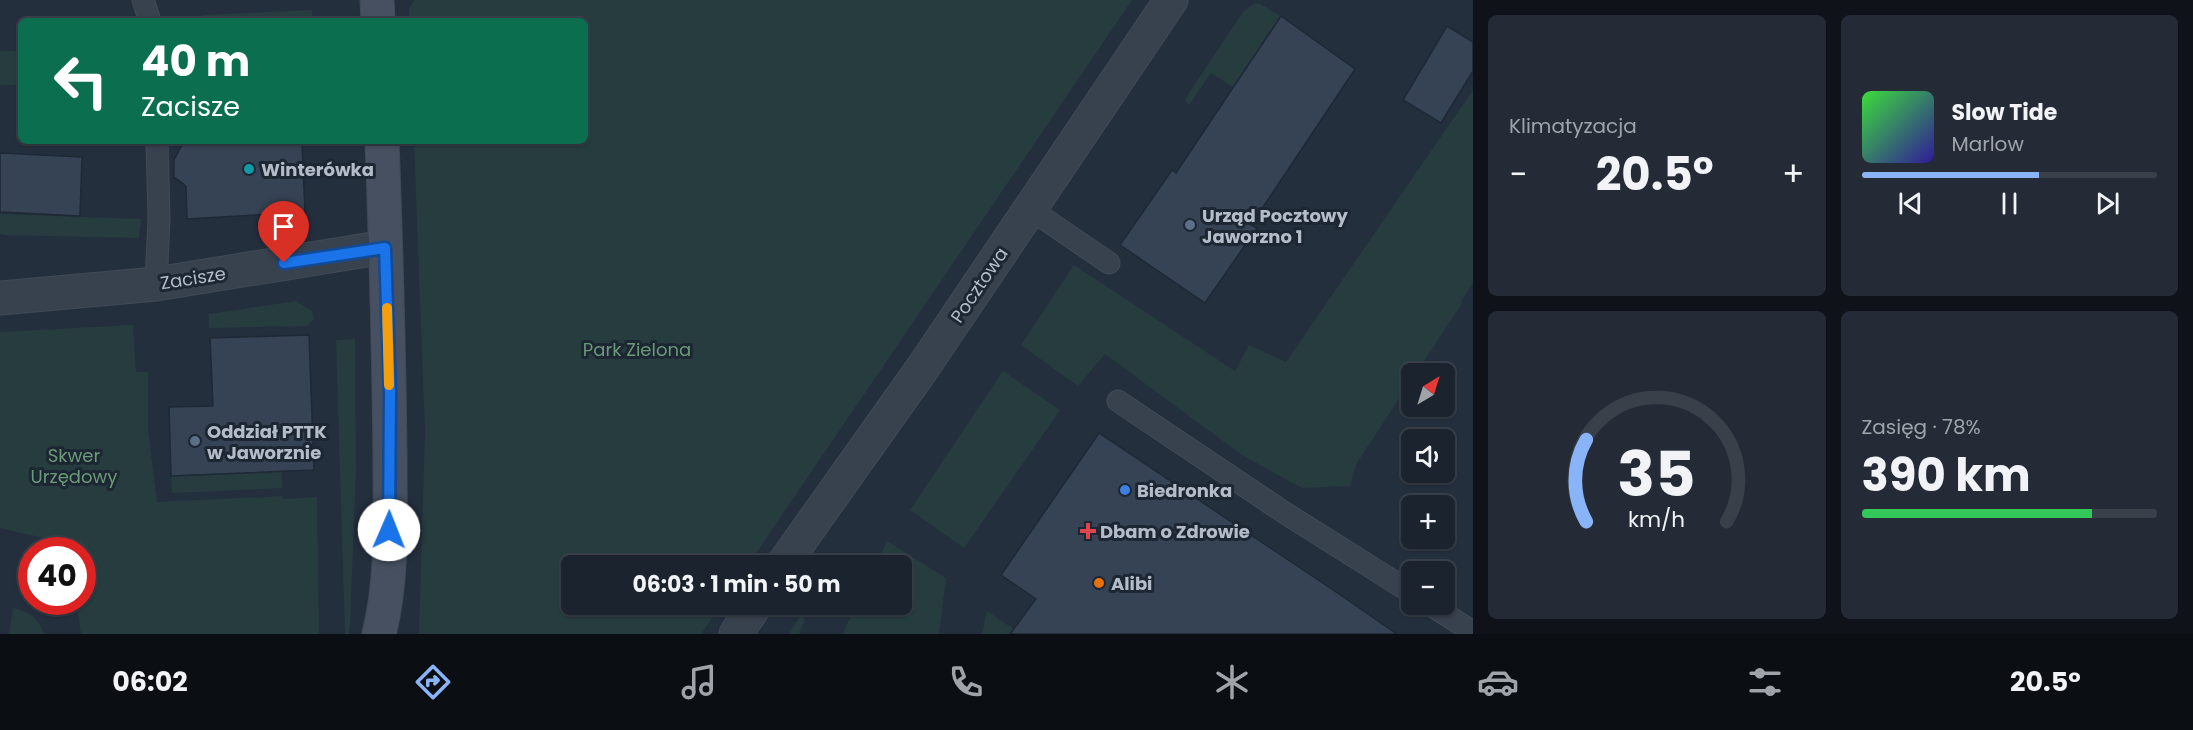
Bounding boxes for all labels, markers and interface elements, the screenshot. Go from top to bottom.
text: 40 m [141,32,250,91]
icon: left [42,42,120,120]
text: Zacisze [141,88,240,125]
text: Slow Tide [1952,97,2057,128]
text: Klimatyzacja [1509,112,1637,140]
text: Marlow [1952,130,2024,158]
text: 20.5° [1596,143,1713,206]
text: − [1509,151,1527,198]
text: + [1782,151,1804,198]
place label: Winterówka [261,157,374,182]
marker: Winterówka [242,162,256,176]
icon: previous [1894,187,1927,220]
icon: pause [1993,187,2026,220]
icon: next [2091,187,2124,220]
pin [258,201,309,263]
place label: Urząd Pocztowy Jaworzno 1 [1202,203,1348,249]
icon: arrive [267,210,300,243]
marker: Urząd Pocztowy Jaworzno 1 [1183,218,1197,232]
street label: Pocztowa [945,242,1013,328]
street label: Zacisze [158,260,228,296]
park label: Park Zielona [583,337,691,362]
north arrow [1401,363,1455,417]
map controls [1401,363,1455,615]
text: Zasięg · 78% [1862,413,1981,441]
place label: Oddział PTTK w Jaworznie [207,419,327,465]
button: sound [1401,429,1455,483]
text: 35 [1618,430,1696,518]
marker: Oddział PTTK w Jaworznie [188,434,202,448]
park label: Skwer Urzędowy [31,443,117,489]
text: 390 km [1862,444,2031,507]
place label: Biedronka [1137,478,1232,503]
marker: Biedronka [1118,483,1132,497]
button: + [1401,495,1455,549]
position arrow [357,498,421,562]
text: km/h [1628,504,1685,535]
place label: Dbam o Zdrowie [1100,519,1250,544]
marker: Dbam o Zdrowie [1081,524,1095,538]
speed limit sign: 40 [18,537,96,615]
button: − [1401,561,1455,615]
text: 06:03 · 1 min · 50 m [632,569,841,600]
place label: Alibi [1111,571,1152,596]
marker: Alibi [1092,576,1106,590]
icon: directions [412,661,454,703]
icon: music [678,661,720,703]
icon: phone [945,661,987,703]
icon: climate [1211,661,1253,703]
icon: car [1477,661,1519,703]
icon: filters [1744,661,1786,703]
text: 06:02 [112,663,188,700]
text: 20.5° [2010,663,2081,700]

